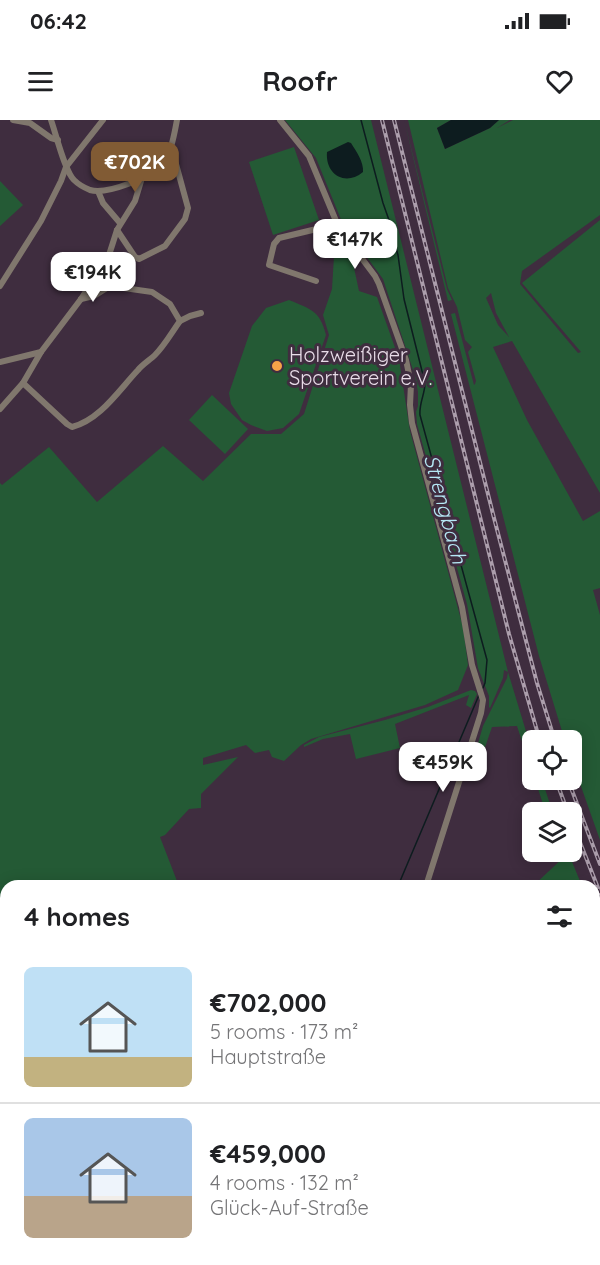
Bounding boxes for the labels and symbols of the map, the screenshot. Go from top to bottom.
pin: €702K [93,142,177,193]
pin: €147K [313,219,397,270]
pin: €194K [51,252,135,303]
place label: Holzweißiger Sportverein e.V. [289,342,432,390]
marker: Holzweißiger Sportverein e.V. [270,359,284,373]
water label: Strengbach [419,452,473,567]
pin: €459K [401,742,485,793]

